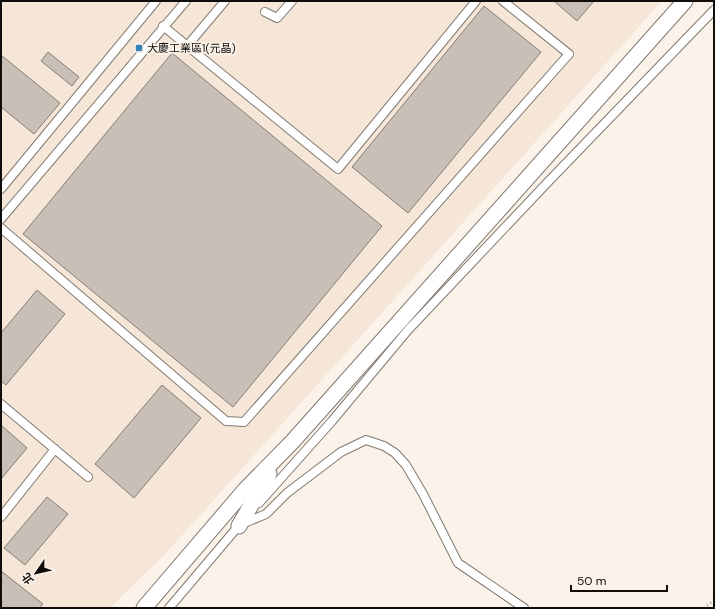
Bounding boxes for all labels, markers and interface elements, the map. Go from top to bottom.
place label: 大慶工業區1(元晶) [147,41,236,55]
marker: 大慶工業區1(元晶) [134,43,144,53]
north arrow [16,553,56,593]
scale bar [571,567,667,593]
text: 北 [19,570,37,587]
text: 50 m [577,573,606,589]

